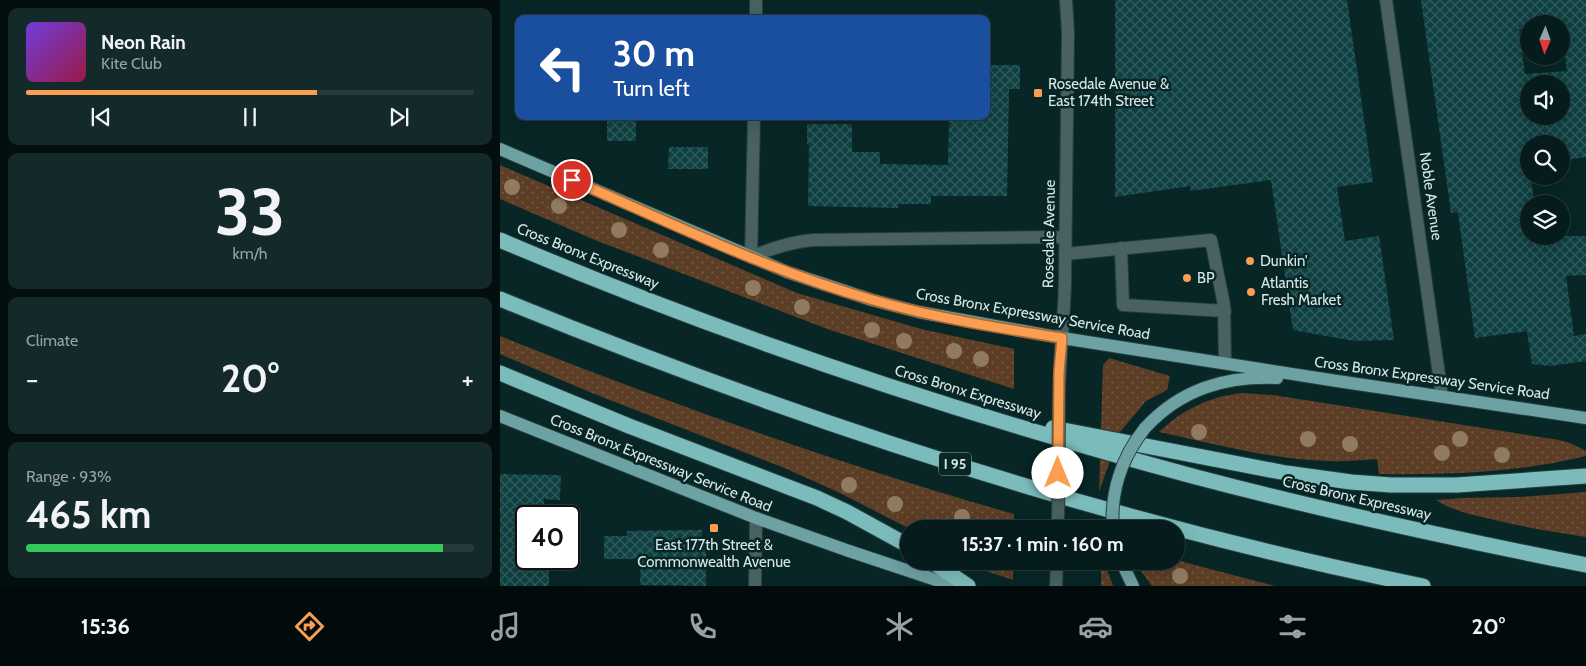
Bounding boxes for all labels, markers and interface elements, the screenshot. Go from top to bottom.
north arrow [1520,15,1570,65]
map controls [1520,15,1570,245]
text: Neon Rain [101,31,186,54]
text: 30 m [613,32,695,75]
icon: left [530,35,595,100]
text: Kite Club [101,54,162,73]
text: Turn left [613,75,690,102]
place label: Rosedale Avenue & East 174th Street [1048,75,1169,110]
button: sound [1520,75,1570,125]
marker: Rosedale Avenue & East 174th Street [1032,87,1044,99]
icon: previous [87,103,115,131]
icon: pause [236,103,264,131]
icon: next [385,103,413,131]
button: search [1520,135,1570,185]
street label: Noble Avenue [1416,151,1446,242]
pin [551,159,593,201]
icon: arrive [558,166,586,194]
text: 33 [215,172,285,251]
street label: Rosedale Avenue [1039,179,1059,288]
button: layers [1520,195,1570,245]
street label: Cross Bronx Expressway [514,219,662,293]
text: km/h [232,244,268,263]
place label: Dunkin' [1260,252,1308,270]
marker: Dunkin' [1244,255,1256,267]
place label: BP [1197,269,1215,287]
marker: BP [1181,272,1193,284]
place label: Atlantis Fresh Market [1261,274,1341,309]
street label: Cross Bronx Expressway Service Road [915,285,1151,343]
marker: Atlantis Fresh Market [1245,286,1257,298]
text: Climate [26,331,78,350]
street label: Cross Bronx Expressway Service Road [1313,353,1551,403]
text: 20° [221,355,279,402]
street label: Cross Bronx Expressway [893,361,1044,423]
text: − [26,362,38,396]
text: + [462,362,474,396]
street label: Cross Bronx Expressway Service Road [548,410,774,516]
position arrow [1031,446,1083,498]
road number: I 95 [939,452,971,476]
text: Range · 93% [26,467,112,486]
street label: Cross Bronx Expressway [1281,472,1433,524]
text: 465 km [26,491,151,538]
speed limit sign: 40 [515,505,580,570]
marker: East 177th Street & Commonwealth Avenue [708,522,720,534]
text: 15:37 · 1 min · 160 m [961,533,1124,556]
place label: East 177th Street & Commonwealth Avenue [637,536,791,571]
icon: directions [292,609,327,644]
icon: music [488,609,523,644]
icon: phone [685,609,720,644]
icon: climate [882,609,917,644]
icon: car [1078,609,1113,644]
icon: filters [1275,609,1310,644]
text: 15:36 [81,613,130,640]
text: 20° [1472,613,1505,640]

